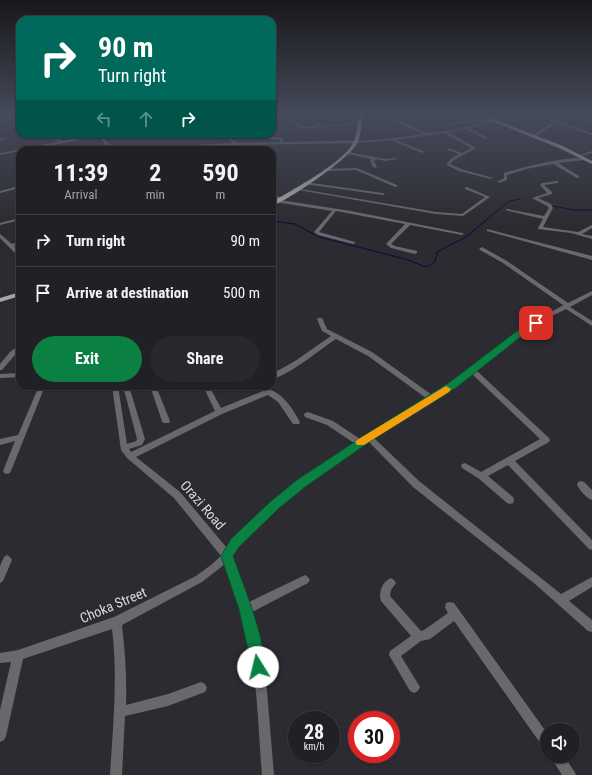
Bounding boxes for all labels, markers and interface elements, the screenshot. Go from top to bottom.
text: 90 m [98,31,154,64]
icon: right [32,32,84,84]
text: Turn right [98,65,166,86]
icon: left [93,108,115,130]
icon: ahead [135,108,157,130]
icon: right [177,108,199,130]
text: 11:39 [53,159,108,187]
text: 2 [149,159,161,187]
text: 590 [202,159,239,187]
text: Arrival [64,187,97,202]
text: min [146,187,165,202]
text: m [216,187,225,202]
icon: right [32,230,54,252]
text: Turn right [66,232,125,250]
text: 90 m [230,232,260,250]
icon: arrive [32,282,54,304]
text: Arrive at destination [66,284,189,302]
text: 500 m [223,284,260,302]
pin [519,306,553,340]
icon: arrive [525,312,547,334]
button: Exit [32,336,142,382]
button: Share [150,336,260,382]
street label: Orazi Road [177,477,229,533]
street label: Choka Street [77,584,149,626]
position arrow [237,646,279,688]
speed limit sign: 30 [348,711,400,763]
text: 28 [304,720,324,744]
map controls [540,723,580,763]
button: sound [540,723,580,763]
text: km/h [304,741,324,752]

